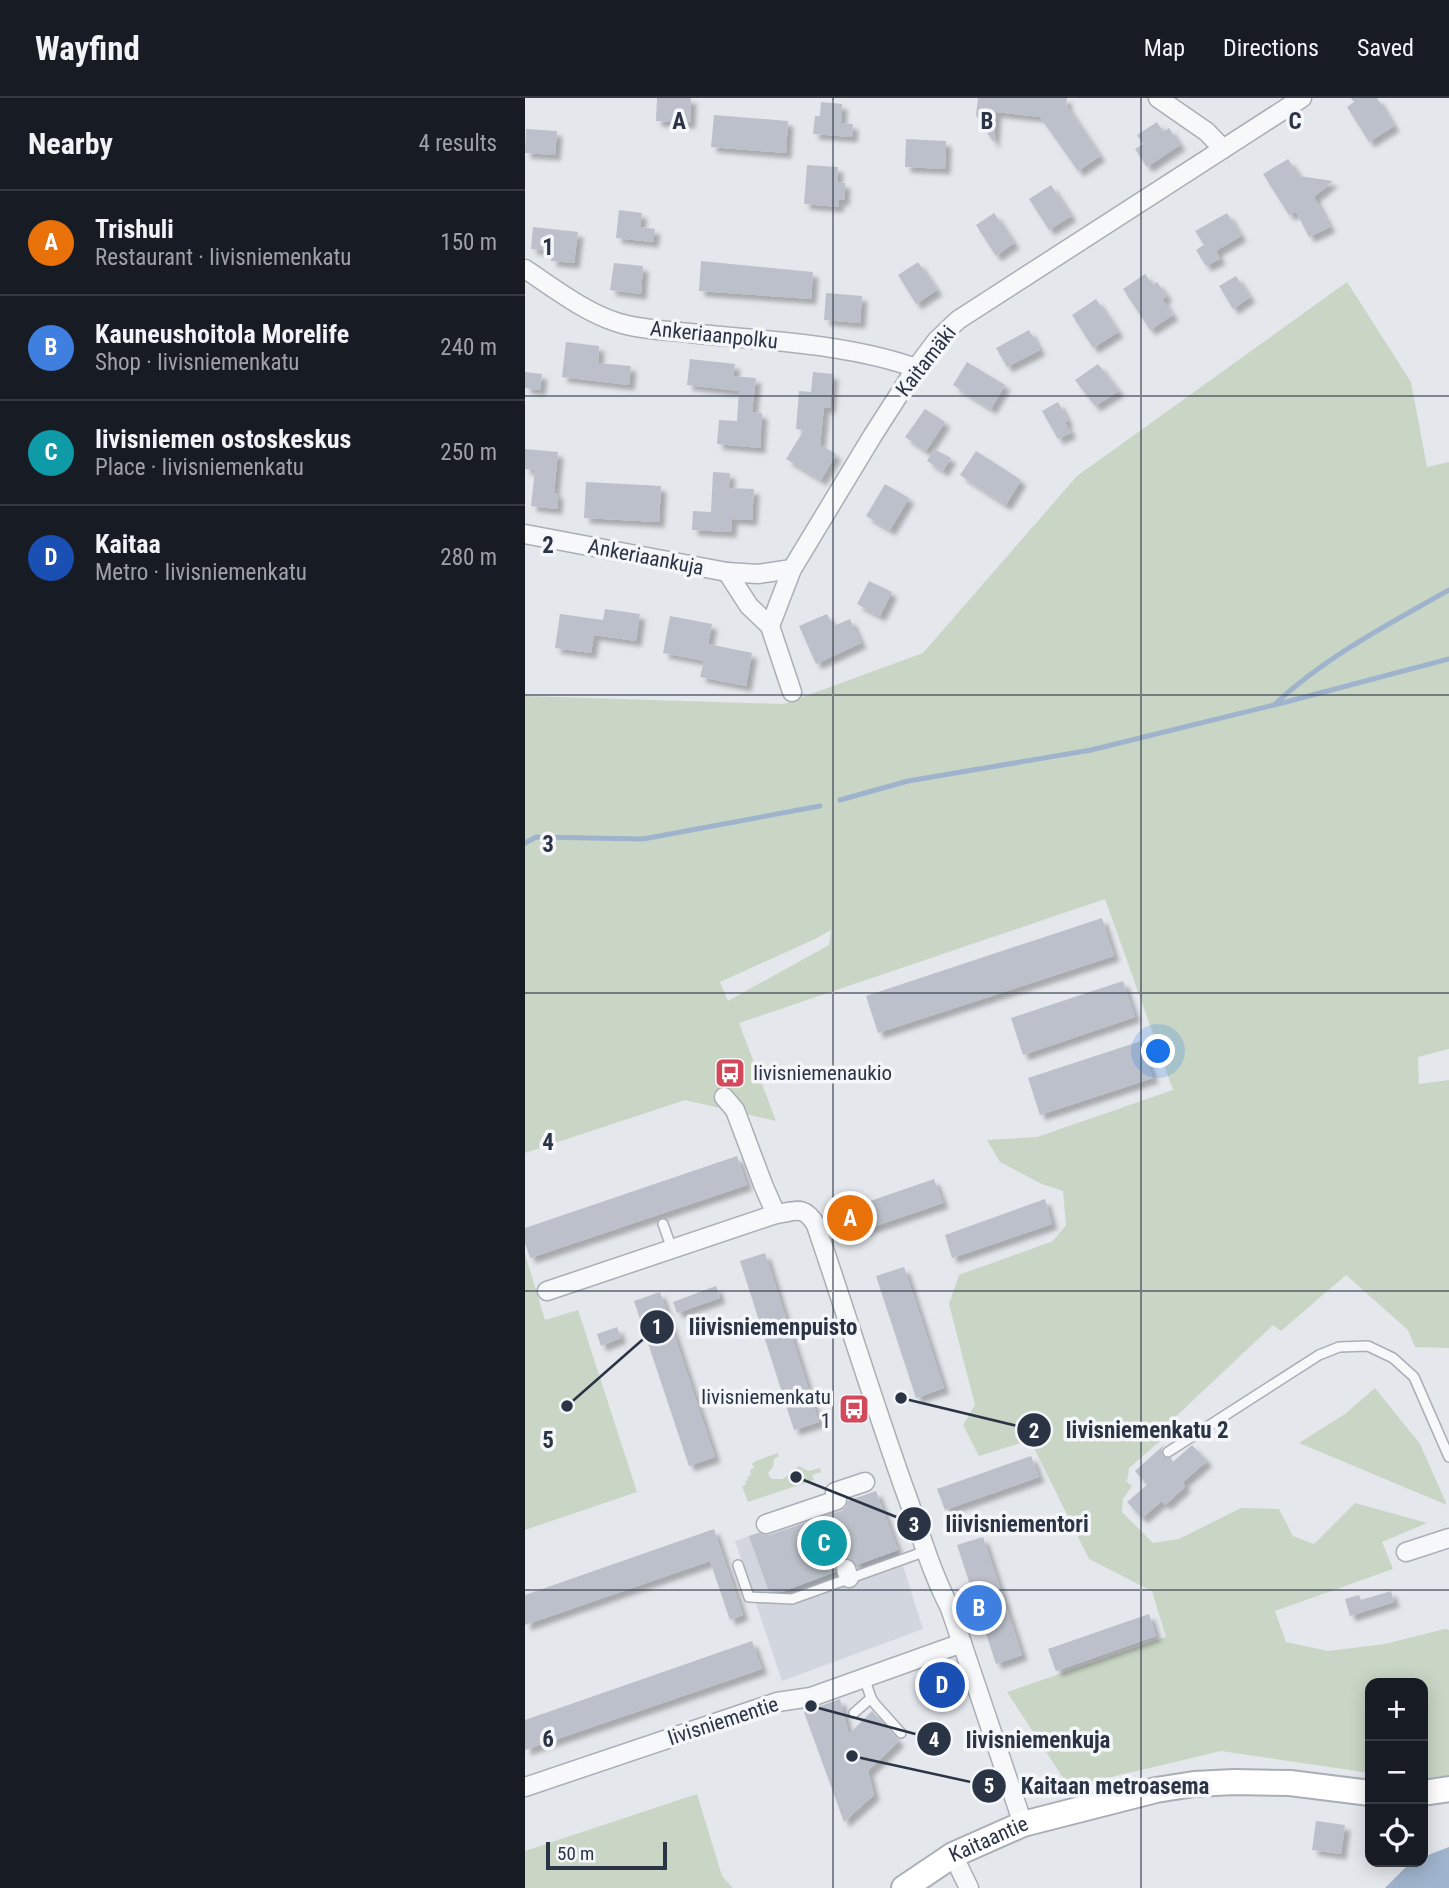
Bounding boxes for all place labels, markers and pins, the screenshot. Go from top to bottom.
bus stop icon: Iivisniemenaukio [713,1056,747,1090]
place label: Iivisniemenaukio [753,1061,892,1085]
pin: A [827,1192,873,1244]
callout: Iiivisniemenpuisto [640,1305,872,1349]
place label: Iivisniemenkatu 1 [701,1385,831,1433]
bus stop icon: Iivisniemenkatu 1 [837,1392,871,1426]
callout: Iivisniemenkatu 2 [1017,1408,1243,1452]
callout: Iiivisniementori [897,1502,1103,1546]
pin: C [801,1517,847,1569]
pin: B [956,1582,1002,1634]
pin: D [919,1659,965,1711]
callout: Iivisniemenkuja [916,1717,1124,1761]
callout: Kaitaan metroasema [972,1764,1224,1808]

